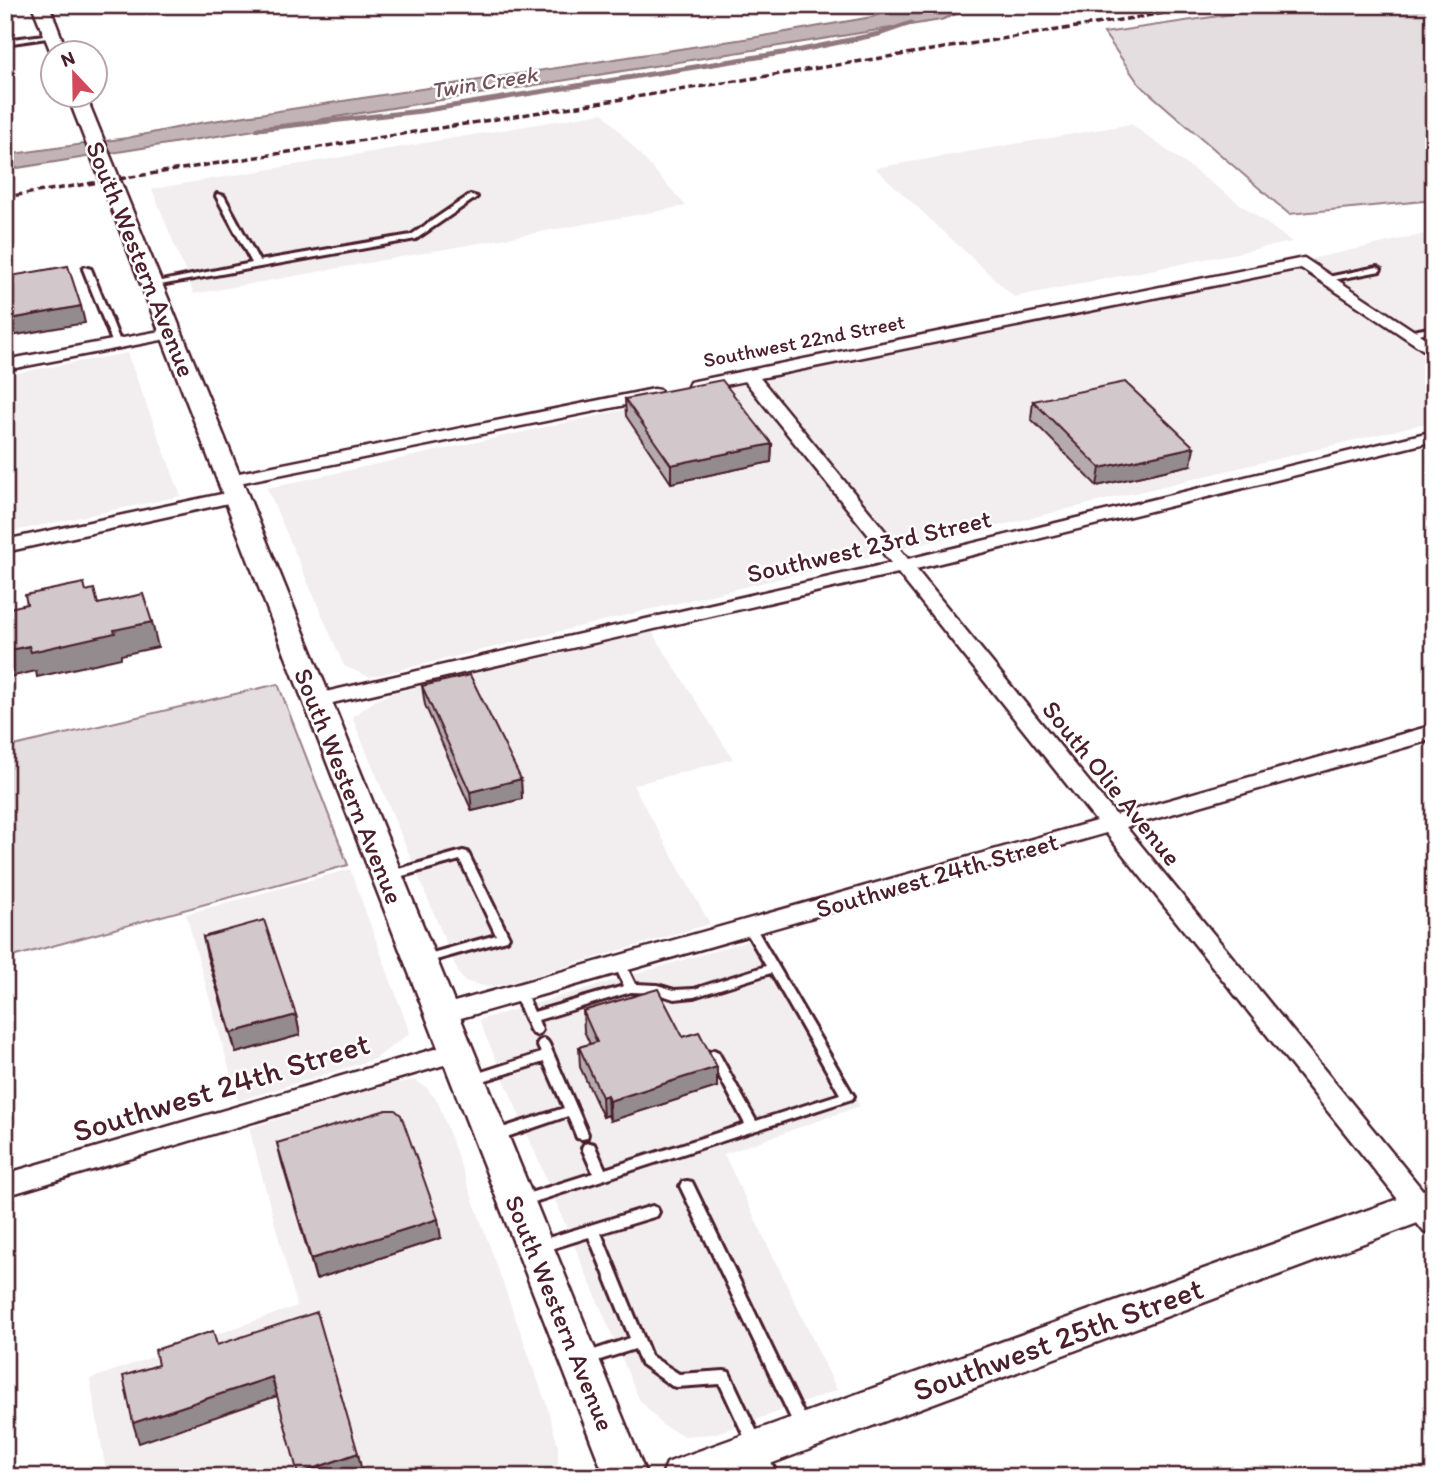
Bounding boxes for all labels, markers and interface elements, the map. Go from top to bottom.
north arrow [38,38,108,108]
text: N [58,46,78,72]
water label: Twin Creek [429,60,540,104]
street label: South Western Avenue [79,136,203,382]
street label: Southwest 22nd Street [701,309,907,372]
street label: Southwest 23rd Street [744,502,995,590]
street label: South Western Avenue [287,663,411,909]
street label: South Olie Avenue [1035,694,1189,872]
street label: Southwest 24th Street [812,825,1062,925]
street label: Southwest 24th Street [68,1024,374,1150]
street label: South Western Avenue [498,1190,622,1436]
street label: Southwest 25th Street [908,1269,1208,1409]

